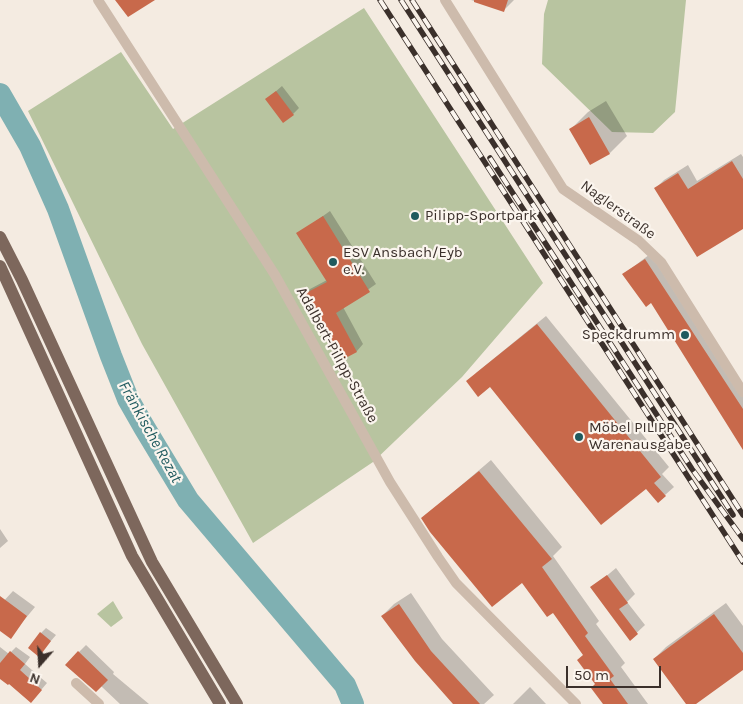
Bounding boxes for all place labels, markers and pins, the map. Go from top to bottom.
place label: Pilipp-Sportpark [425,207,537,225]
marker: Pilipp-Sportpark [409,210,421,222]
place label: ESV Ansbach/Eyb e.V. [343,244,463,279]
marker: ESV Ansbach/Eyb e.V. [327,256,339,268]
place label: Speckdrumm [582,326,675,344]
marker: Speckdrumm [679,329,691,341]
place label: Möbel PILIPP Warenausgabe [589,419,691,454]
marker: Möbel PILIPP Warenausgabe [573,431,585,443]

